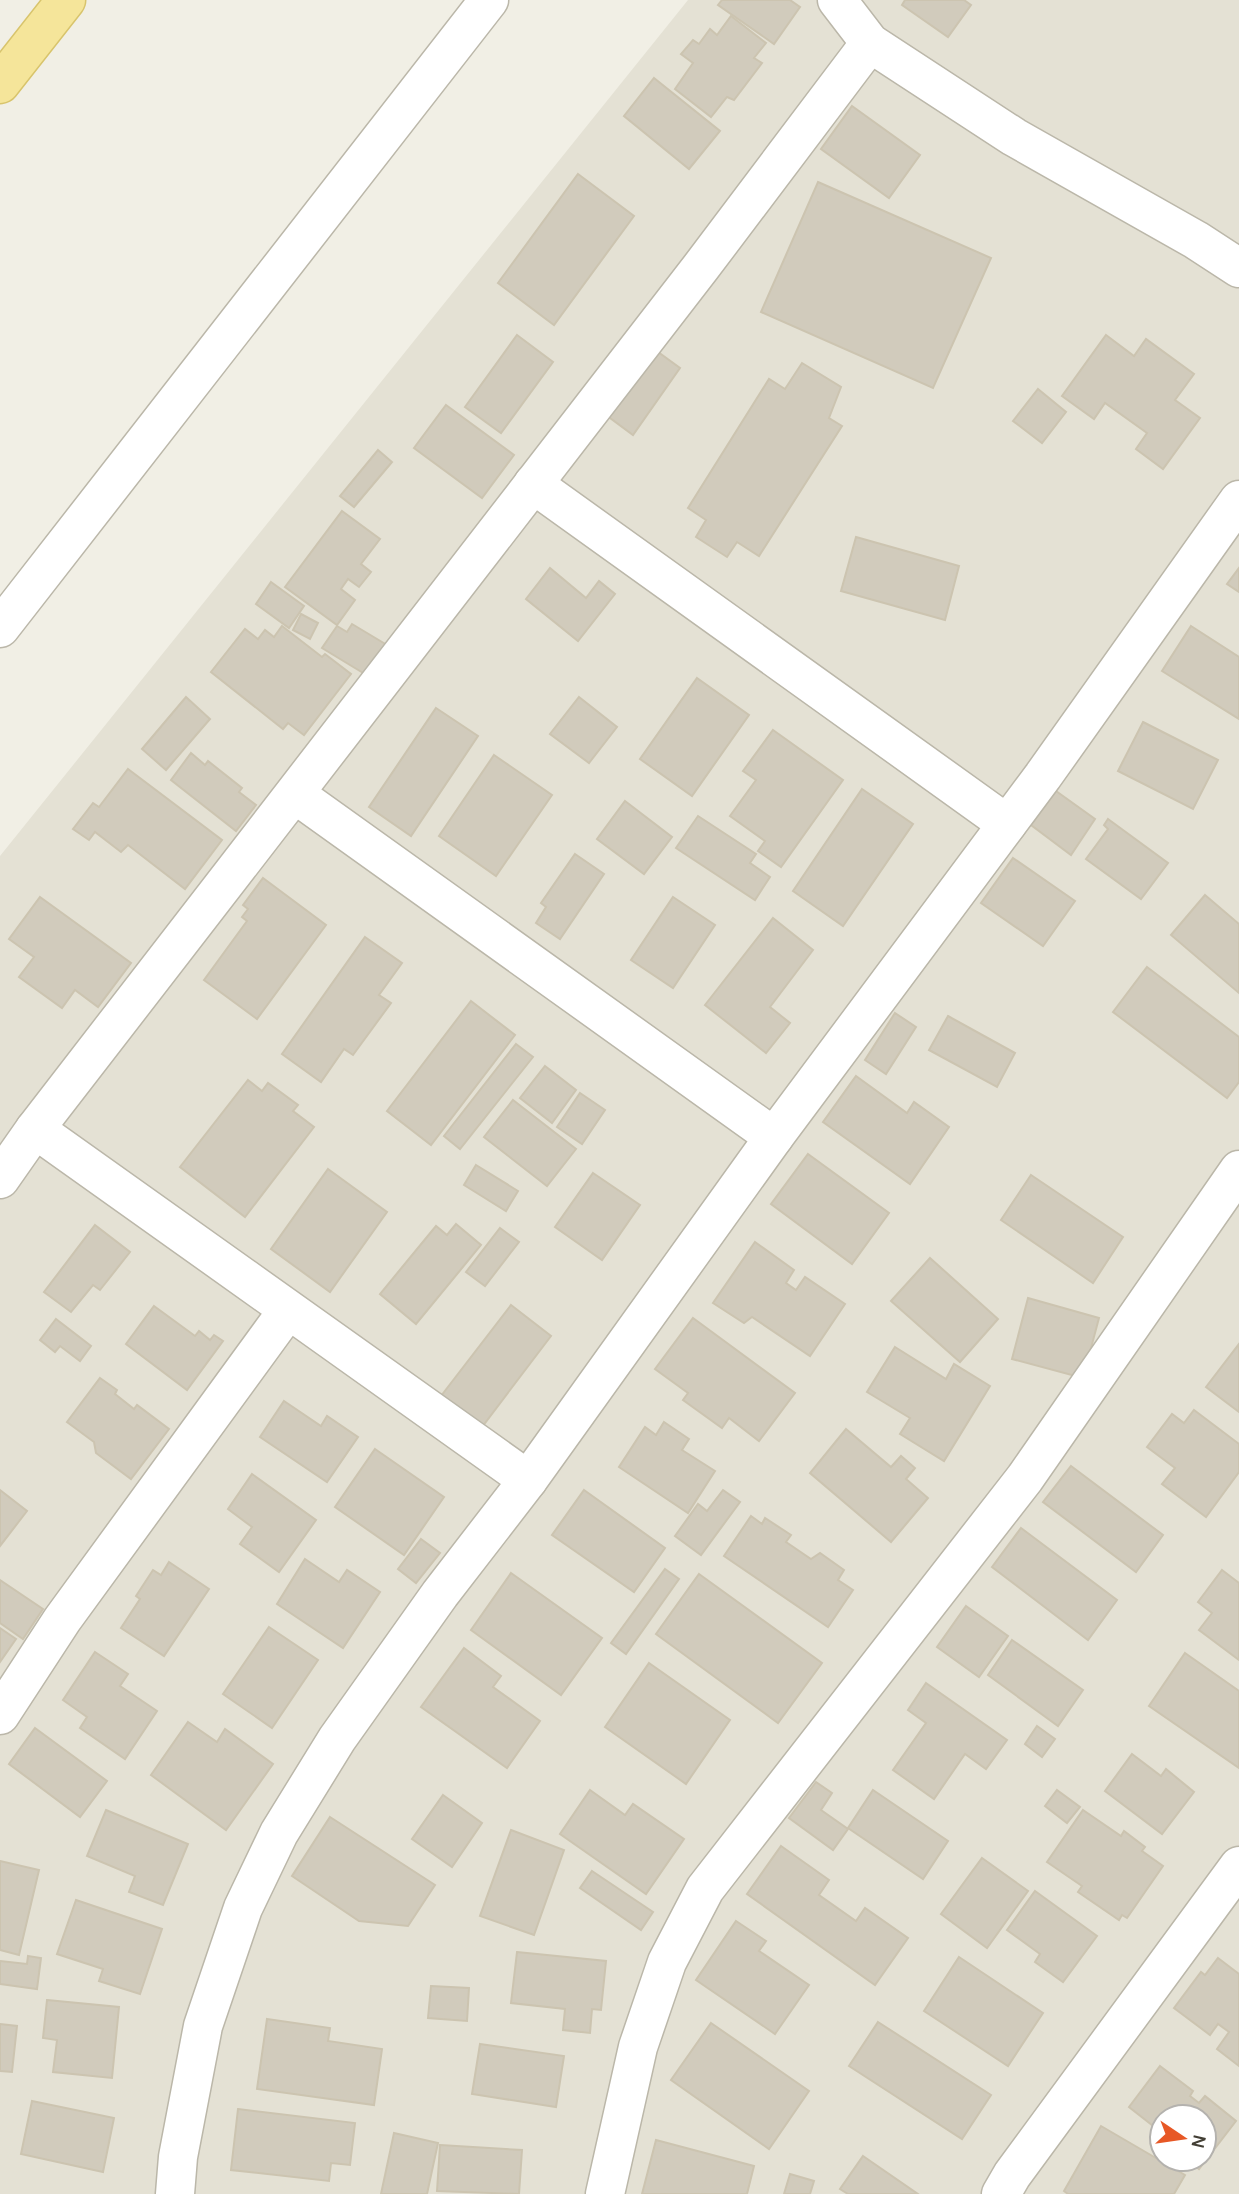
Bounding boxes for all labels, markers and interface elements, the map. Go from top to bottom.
north arrow [1148,2103,1218,2173]
text: N [1186,2132,1211,2151]

